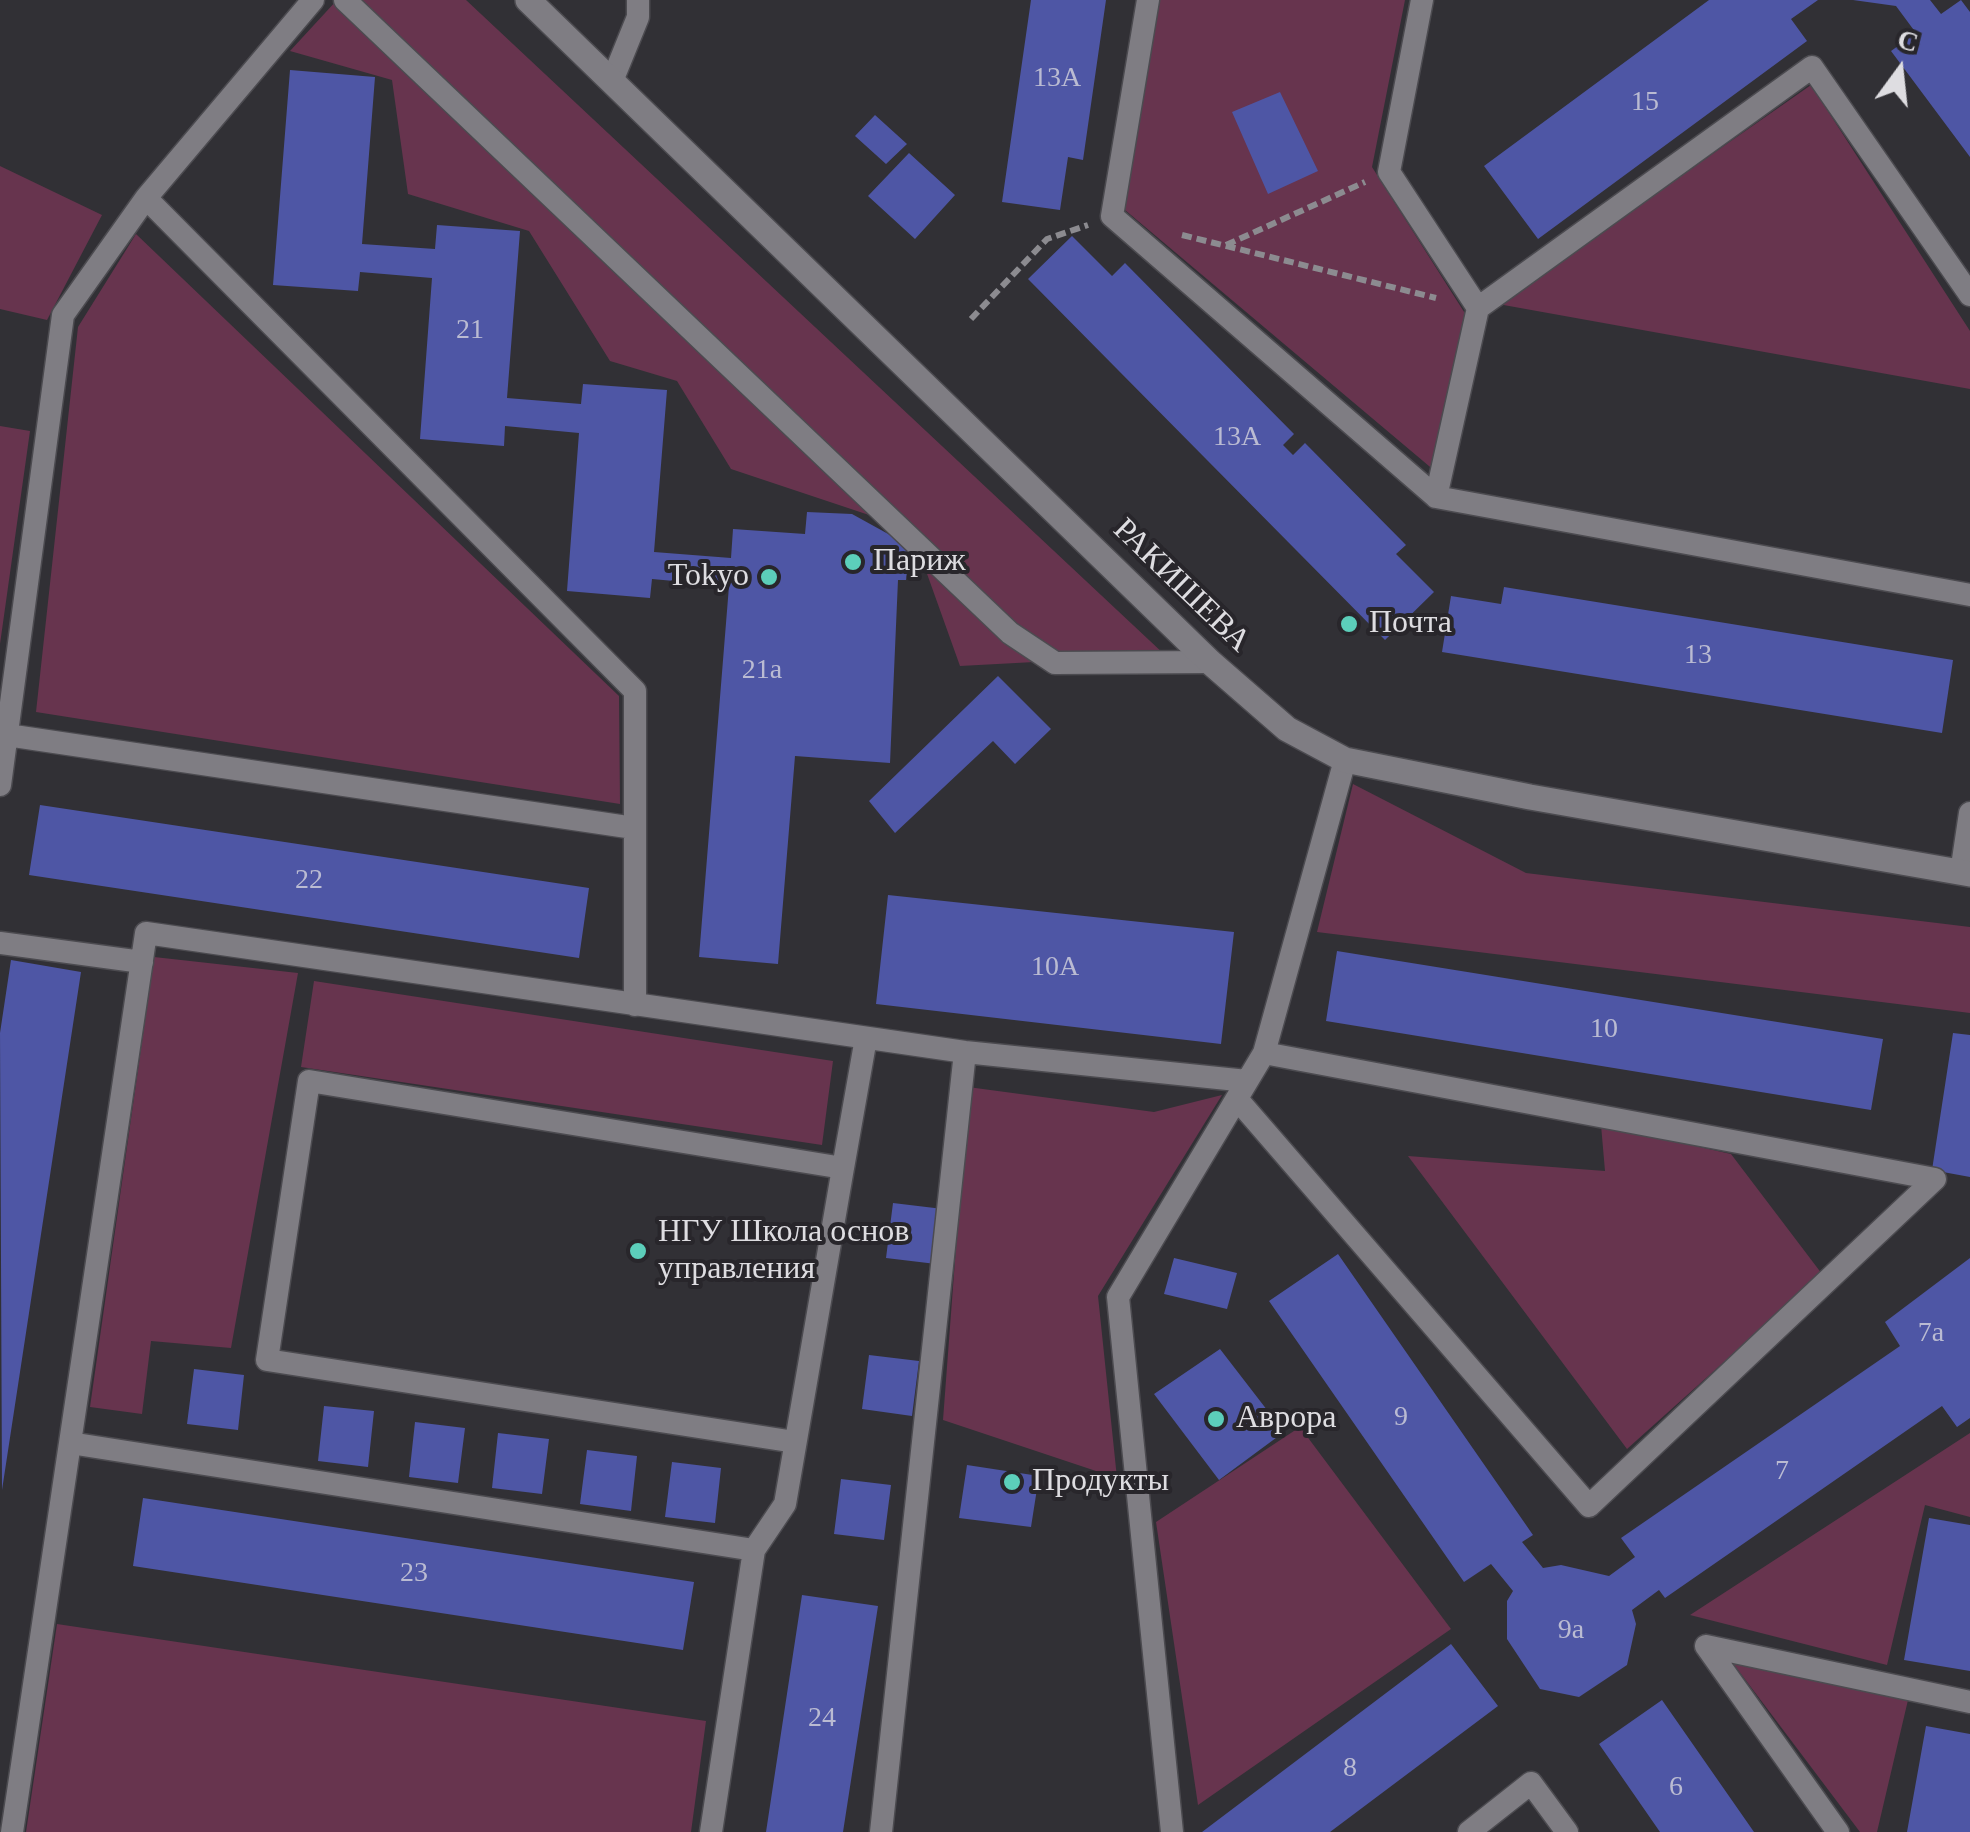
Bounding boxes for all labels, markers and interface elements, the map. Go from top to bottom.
north arrow [1850,20,1950,120]
text: С [1894,23,1922,58]
house number: 13А [1033,62,1081,96]
house number: 15 [1631,86,1659,120]
house number: 21 [456,314,484,348]
house number: 13А [1213,421,1261,455]
street label: РАКИШЕВА [1105,511,1257,661]
place label: Париж [873,543,966,581]
marker: Париж [842,551,864,573]
place label: Tokyo [668,558,749,596]
marker: Tokyo [758,566,780,588]
place label: Почта [1369,605,1452,643]
marker: Почта [1338,613,1360,635]
house number: 13 [1684,639,1712,673]
house number: 21а [742,654,782,688]
house number: 22 [295,864,323,898]
house number: 10А [1031,951,1079,985]
house number: 10 [1590,1013,1618,1047]
place label: НГУ Школа основ управления [658,1214,909,1289]
marker: НГУ Школа основ управления [627,1240,649,1262]
house number: 7а [1918,1317,1944,1351]
place label: Аврора [1236,1400,1336,1438]
house number: 9 [1394,1401,1408,1435]
marker: Аврора [1205,1408,1227,1430]
house number: 7 [1775,1455,1789,1489]
place label: Продукты [1032,1463,1169,1501]
marker: Продукты [1001,1471,1023,1493]
house number: 23 [400,1557,428,1591]
house number: 9а [1558,1614,1584,1648]
house number: 24 [808,1702,836,1736]
house number: 8 [1343,1752,1357,1786]
house number: 6 [1669,1771,1683,1805]

